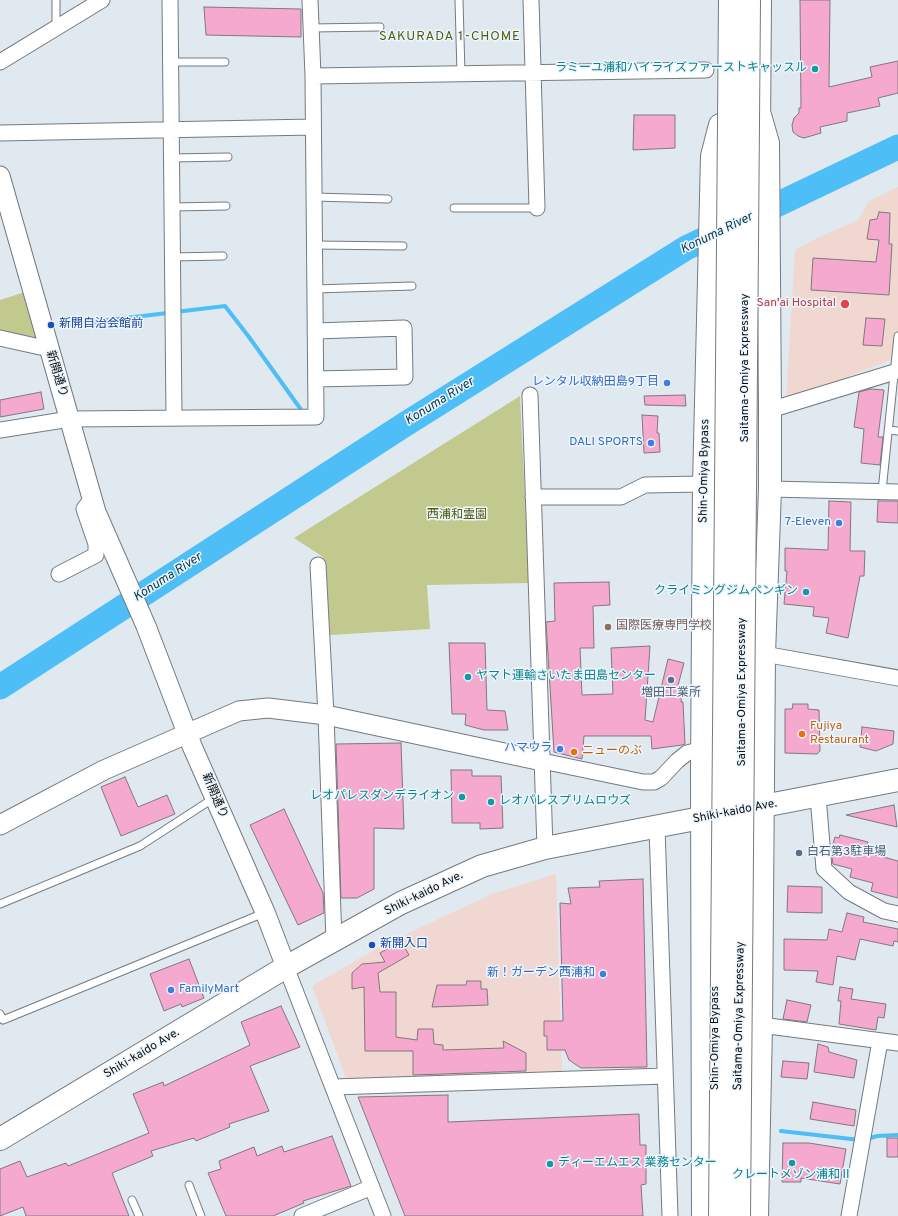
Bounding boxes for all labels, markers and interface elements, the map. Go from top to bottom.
district label: SAKURADA 1-CHOME [379,29,521,45]
place label: ラミーユ浦和ハイライズファーストキャッスル [555,62,807,76]
marker: ラミーユ浦和ハイライズファーストキャッスル [810,64,820,74]
water label: Konuma River [678,210,756,258]
street label: Saitama-Omiya Expressway [739,293,753,443]
place label: San'ai Hospital [757,297,836,311]
marker: San'ai Hospital [839,298,851,310]
place label: 新開自治会館前 [59,318,143,332]
marker: 新開自治会館前 [46,320,56,330]
street label: 新開通り [42,349,70,399]
water label: Konuma River [402,375,478,429]
place label: レンタル収納田島9丁目 [532,376,659,390]
marker: レンタル収納田島9丁目 [662,378,672,388]
street label: Shin-Omiya Bypass [697,419,713,523]
place label: DALI SPORTS [569,436,643,450]
marker: DALI SPORTS [646,438,656,448]
park label: 西浦和霊園 [427,509,487,523]
place label: 7-Eleven [785,516,831,530]
marker: 7-Eleven [834,518,844,528]
water label: Konuma River [131,550,205,606]
place label: クライミングジムペンギン [654,585,798,599]
marker: クライミングジムペンギン [801,587,811,597]
street label: Saitama-Omiya Expressway [736,617,750,767]
place label: 国際医療専門学校 [616,620,712,634]
marker: 国際医療専門学校 [603,622,613,632]
place label: ヤマト運輸さいたま田島センター [476,670,656,684]
marker: ヤマト運輸さいたま田島センター [463,672,473,682]
marker: 増田工業所 [666,675,676,685]
place label: 増田工業所 [641,687,701,701]
place label: Fujiya Restaurant [810,720,869,748]
marker: Fujiya Restaurant [797,729,807,739]
place label: ハマウラ [504,742,552,756]
marker: ハマウラ [555,744,565,754]
place label: ニューのぶ [582,745,642,759]
marker: ニューのぶ [569,747,579,757]
street label: 新開通り [198,771,230,821]
place label: レオパレスダンデライオン [310,790,454,804]
marker: レオパレスダンデライオン [457,792,467,802]
place label: レオパレスプリムロウズ [499,795,631,809]
marker: レオパレスプリムロウズ [486,797,496,807]
street label: Shiki-kaido Ave. [692,797,778,827]
place label: 白石第3駐車場 [807,846,886,860]
marker: 白石第3駐車場 [794,848,804,858]
street label: Shiki-kaido Ave. [382,869,466,919]
place label: 新開入口 [380,938,428,952]
marker: 新開入口 [367,940,377,950]
street label: Saitama-Omiya Expressway [731,941,749,1091]
place label: 新！ガーデン西浦和 [487,967,595,981]
marker: 新！ガーデン西浦和 [598,969,608,979]
place label: FamilyMart [179,983,239,997]
marker: FamilyMart [166,985,176,995]
street label: Shin-Omiya Bypass [709,986,723,1090]
street label: Shiki-kaido Ave. [102,1026,182,1082]
place label: ディーエムエス 業務センター [558,1157,717,1171]
marker: クレートメゾン浦和Ⅱ [787,1158,797,1168]
marker: ディーエムエス 業務センター [545,1159,555,1169]
place label: クレートメゾン浦和Ⅱ [732,1169,852,1183]

